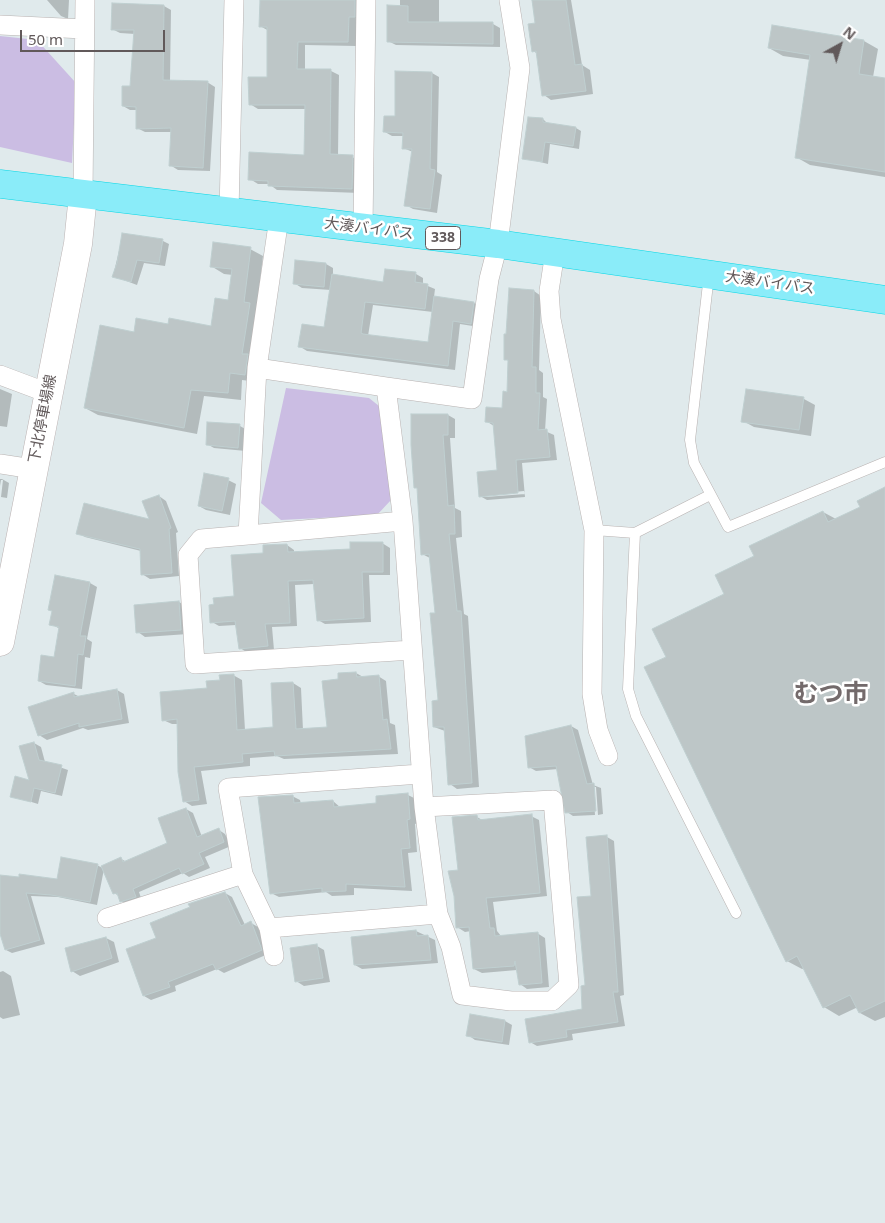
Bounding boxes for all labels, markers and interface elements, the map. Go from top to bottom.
scale bar [22,20,168,52]
north arrow [815,20,865,70]
text: N [839,22,860,44]
text: 50 m [28,29,63,49]
street label: 大湊バイパス [323,215,415,243]
road number: 338 [426,227,460,250]
street label: 大湊バイパス [724,268,816,298]
street label: 下北停車場線 [26,373,60,465]
district label: むつ市 [794,680,868,710]

